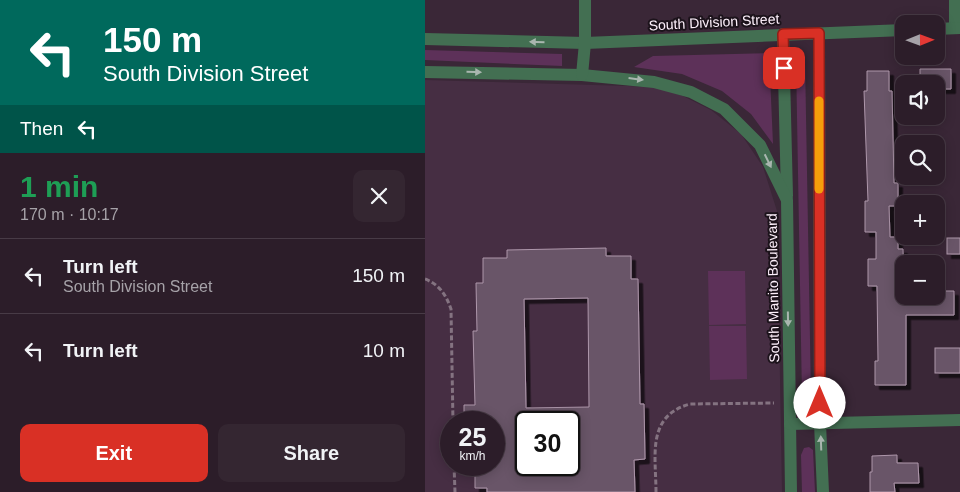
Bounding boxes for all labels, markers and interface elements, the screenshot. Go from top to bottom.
street label: South Division Street [648,11,780,33]
north arrow [895,15,945,65]
map controls [895,15,945,305]
icon: left [20,20,85,85]
text: 150 m [103,20,202,59]
one-way arrow [528,38,544,46]
pin [763,47,805,89]
icon: arrive [770,54,798,82]
text: South Division Street [103,61,308,86]
one-way arrow [466,69,482,77]
button: sound [895,75,945,125]
one-way arrow [628,76,644,84]
icon: left [73,115,101,143]
text: Then [20,118,63,139]
button: search [895,135,945,185]
one-way arrow [764,154,772,168]
text: 1 min [20,170,98,203]
button: close [353,170,405,222]
button: + [895,195,945,245]
text: 170 m · 10:17 [20,206,119,223]
street label: South Manito Boulevard [764,213,782,363]
button: − [895,255,945,305]
text: Turn left [63,256,138,277]
icon: left [20,262,48,290]
text: 150 m [352,265,405,286]
text: South Division Street [63,278,212,295]
one-way arrow [785,311,793,327]
icon: left [20,337,48,365]
text: Turn left [63,340,138,361]
text: 10 m [363,340,405,361]
position arrow [793,376,845,428]
speed limit sign: 30 [515,411,580,476]
text: 25 [459,423,486,451]
button: Exit [20,424,208,482]
button: Share [218,424,405,482]
one-way arrow [817,435,825,451]
text: km/h [459,449,486,463]

